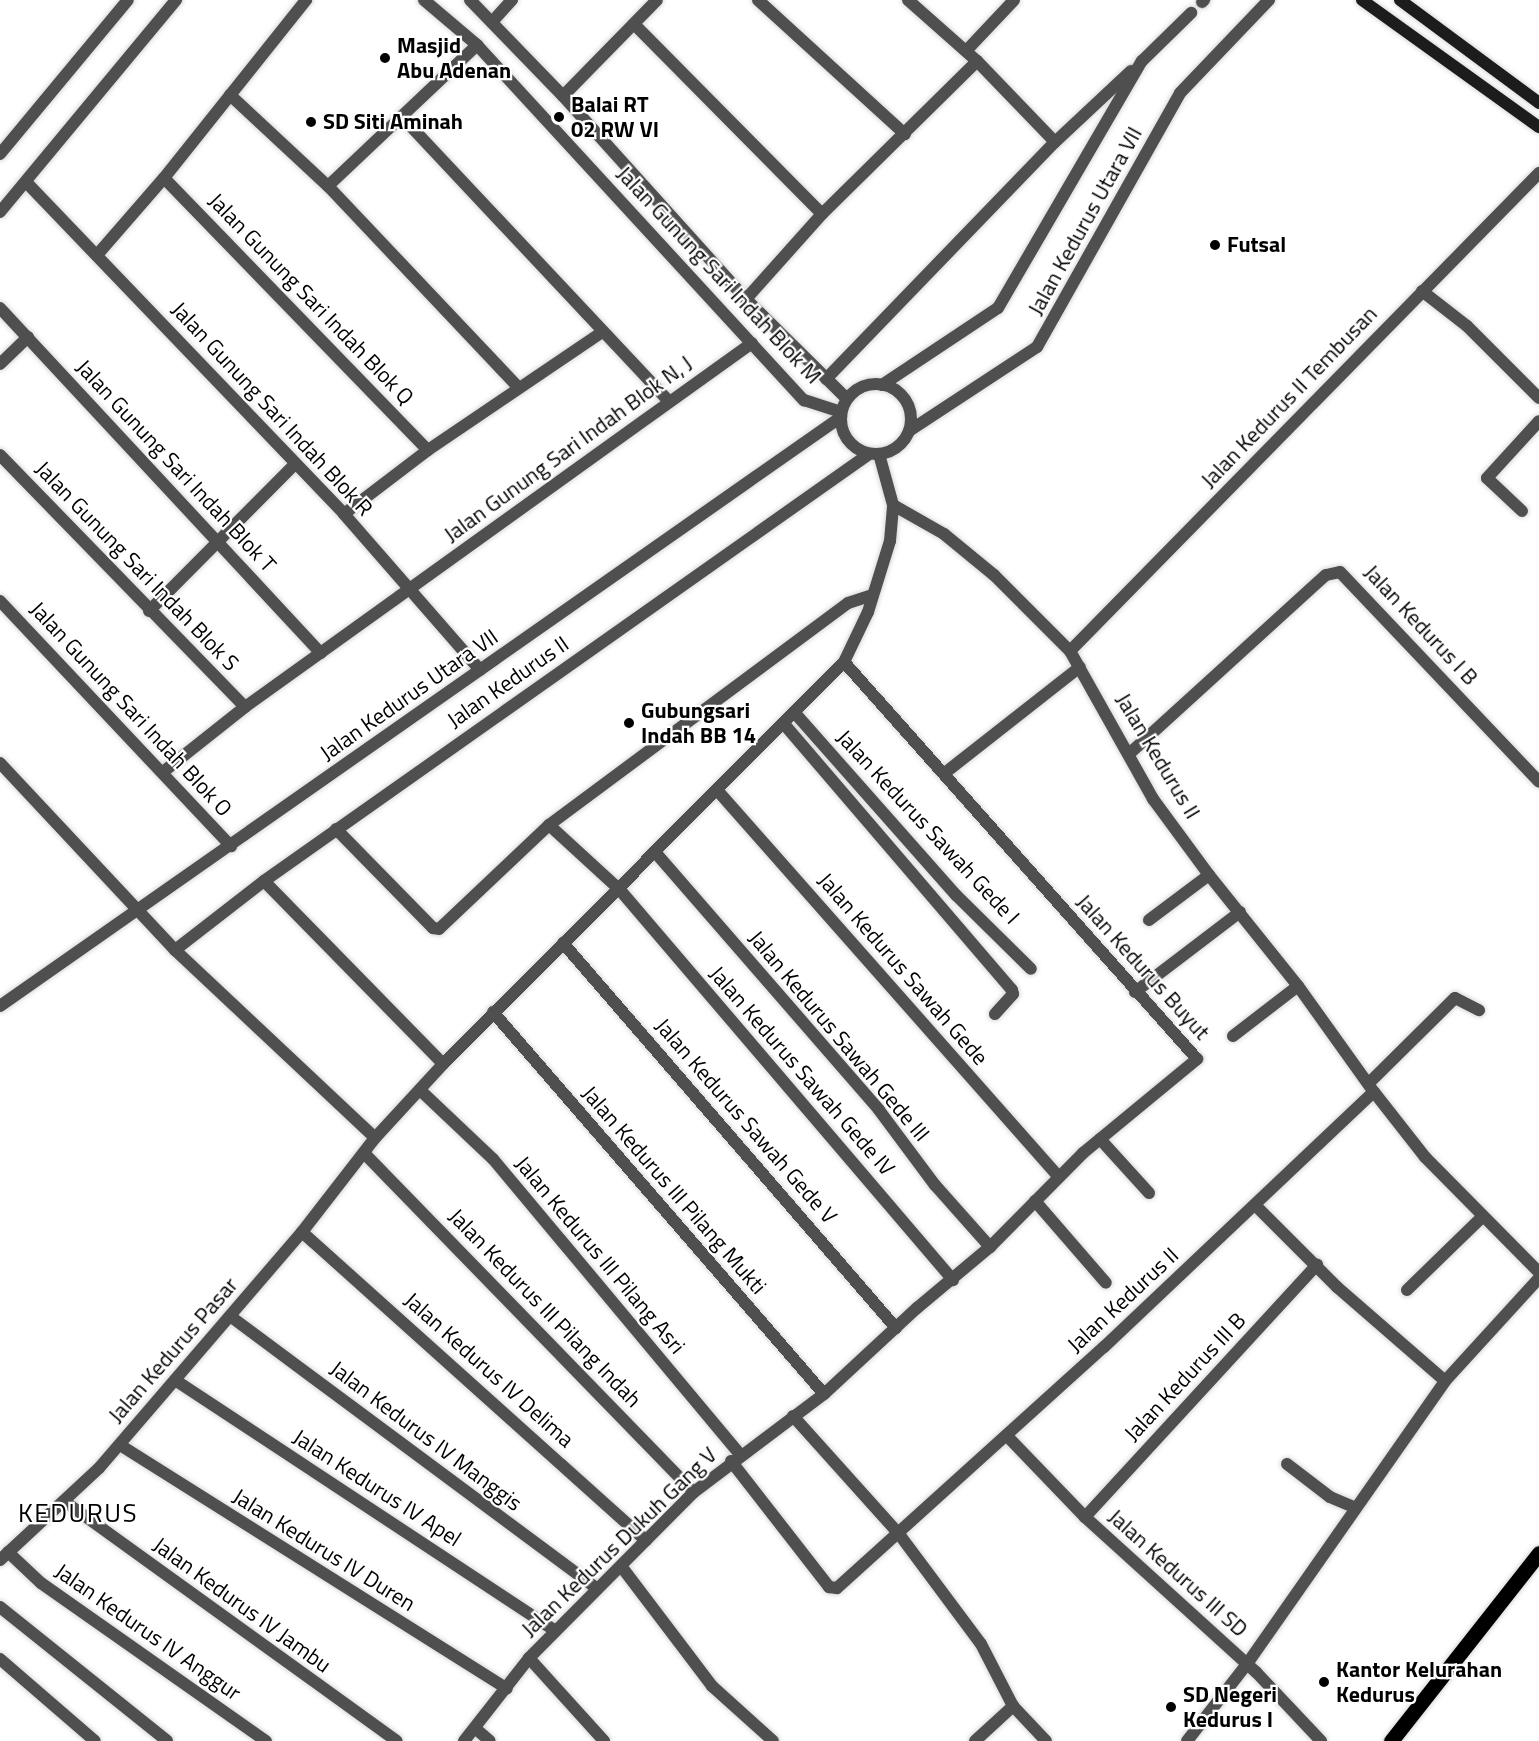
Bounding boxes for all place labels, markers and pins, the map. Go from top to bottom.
place label: Masjid Abu Adenan [397,32,511,84]
marker: Masjid Abu Adenan [378,51,392,65]
place label: Balai RT 02 RW VI [571,91,659,142]
place label: SD Siti Aminah [323,109,463,135]
marker: Balai RT 02 RW VI [552,110,566,124]
marker: SD Siti Aminah [304,115,318,129]
place label: Futsal [1227,232,1286,258]
marker: Futsal [1208,238,1222,252]
place label: Gubungsari Indah BB 14 [641,697,756,748]
marker: Gubungsari Indah BB 14 [622,716,636,730]
place label: Kantor Kelurahan Kedurus [1336,1656,1502,1708]
marker: Kantor Kelurahan Kedurus [1317,1675,1331,1689]
place label: SD Negeri Kedurus I [1183,1681,1277,1732]
marker: SD Negeri Kedurus I [1164,1700,1178,1714]

